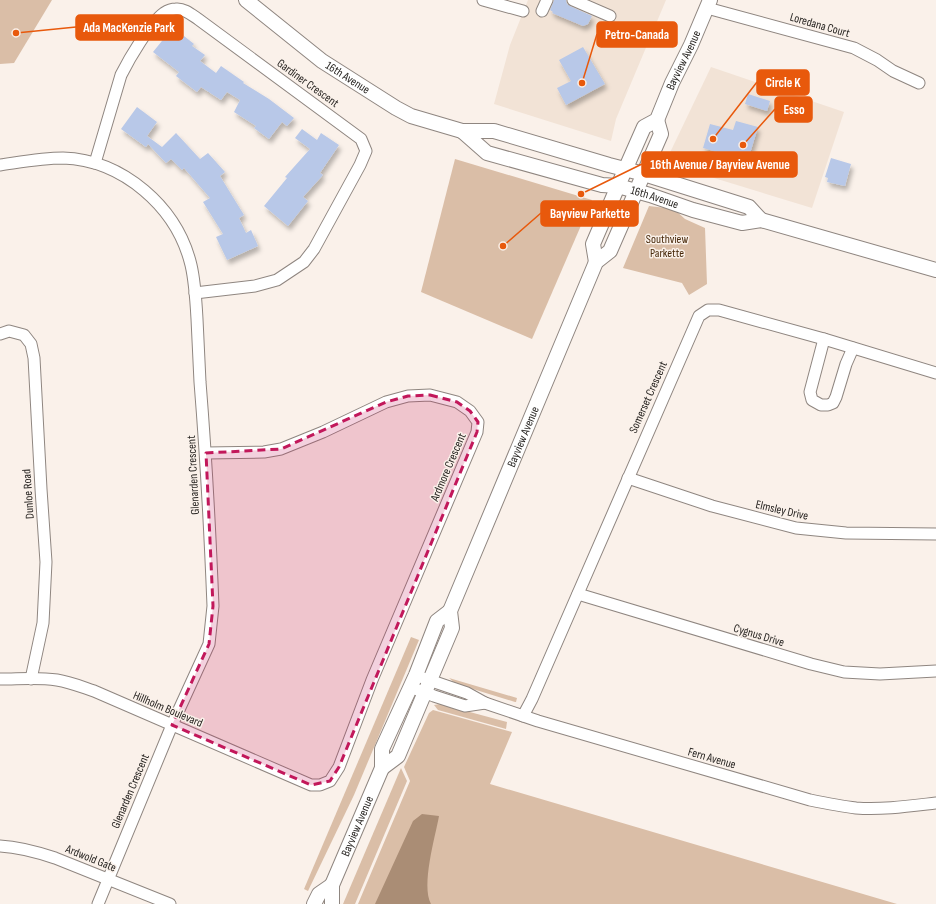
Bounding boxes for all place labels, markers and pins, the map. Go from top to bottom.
callout: Ada MacKenzie Park [76,15,183,40]
callout: Petro-Canada [597,22,677,47]
callout: Circle K [757,70,809,95]
callout: Esso [775,97,812,122]
callout: 16th Avenue / Bayview Avenue [642,152,797,177]
callout: Bayview Parkette [541,201,638,226]

